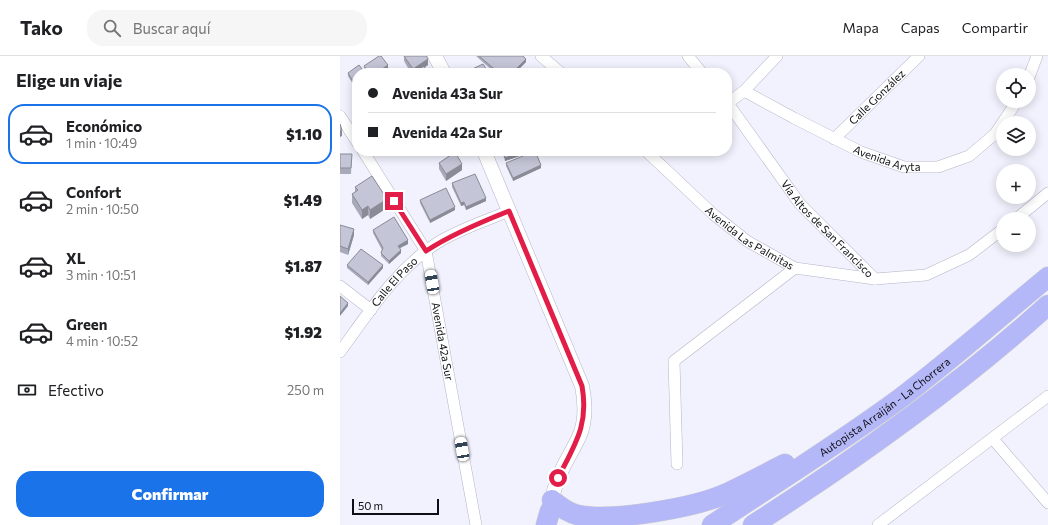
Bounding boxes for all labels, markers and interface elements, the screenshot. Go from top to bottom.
search box [87,10,367,46]
text: Tako [20,16,63,39]
icon: search [101,17,123,39]
text: Buscar aquí [133,19,211,37]
text: Mapa [843,19,879,36]
text: Capas [901,19,940,36]
text: Compartir [962,19,1028,36]
street label: Calle González [846,66,908,127]
map controls [996,68,1036,252]
button: locate [996,68,1036,108]
text: Elige un viaje [16,69,122,91]
text: Avenida 43a Sur [392,84,503,102]
icon: car [18,116,54,152]
button: layers [996,116,1036,156]
text: Económico [66,117,142,135]
text: Avenida 42a Sur [392,123,502,141]
text: $1.10 [286,125,322,143]
text: 1 min · 10:49 [66,135,137,151]
street label: Avenida Aryta [851,142,920,173]
button: + [996,164,1036,204]
street label: Vía Altos de San Francisco [779,177,877,280]
icon: car [18,182,54,218]
text: Confort [66,183,121,201]
text: $1.49 [283,191,322,209]
route end [385,192,403,210]
text: 2 min · 10:50 [66,201,139,217]
street label: Avenida Las Palmitas [703,203,796,272]
button: − [996,212,1036,252]
icon: car [18,248,54,284]
text: XL [66,249,85,267]
street label: Calle El Paso [368,254,420,309]
text: $1.87 [285,257,322,275]
text: 3 min · 10:51 [66,267,136,283]
car [424,269,440,295]
street label: Avenida 42a Sur [429,301,457,382]
icon: car [18,314,54,350]
text: Green [66,315,107,333]
text: $1.92 [284,323,322,341]
text: 4 min · 10:52 [66,333,138,349]
street label: Autopista Arraiján - La Chorrera [816,355,952,459]
icon: cash [16,379,38,401]
text: Efectivo [48,381,104,399]
text: 250 m [287,382,324,398]
car [454,436,470,462]
route start [549,469,567,487]
button: Confirmar [16,471,324,517]
scale bar [352,497,439,516]
text: 50 m [358,499,383,512]

